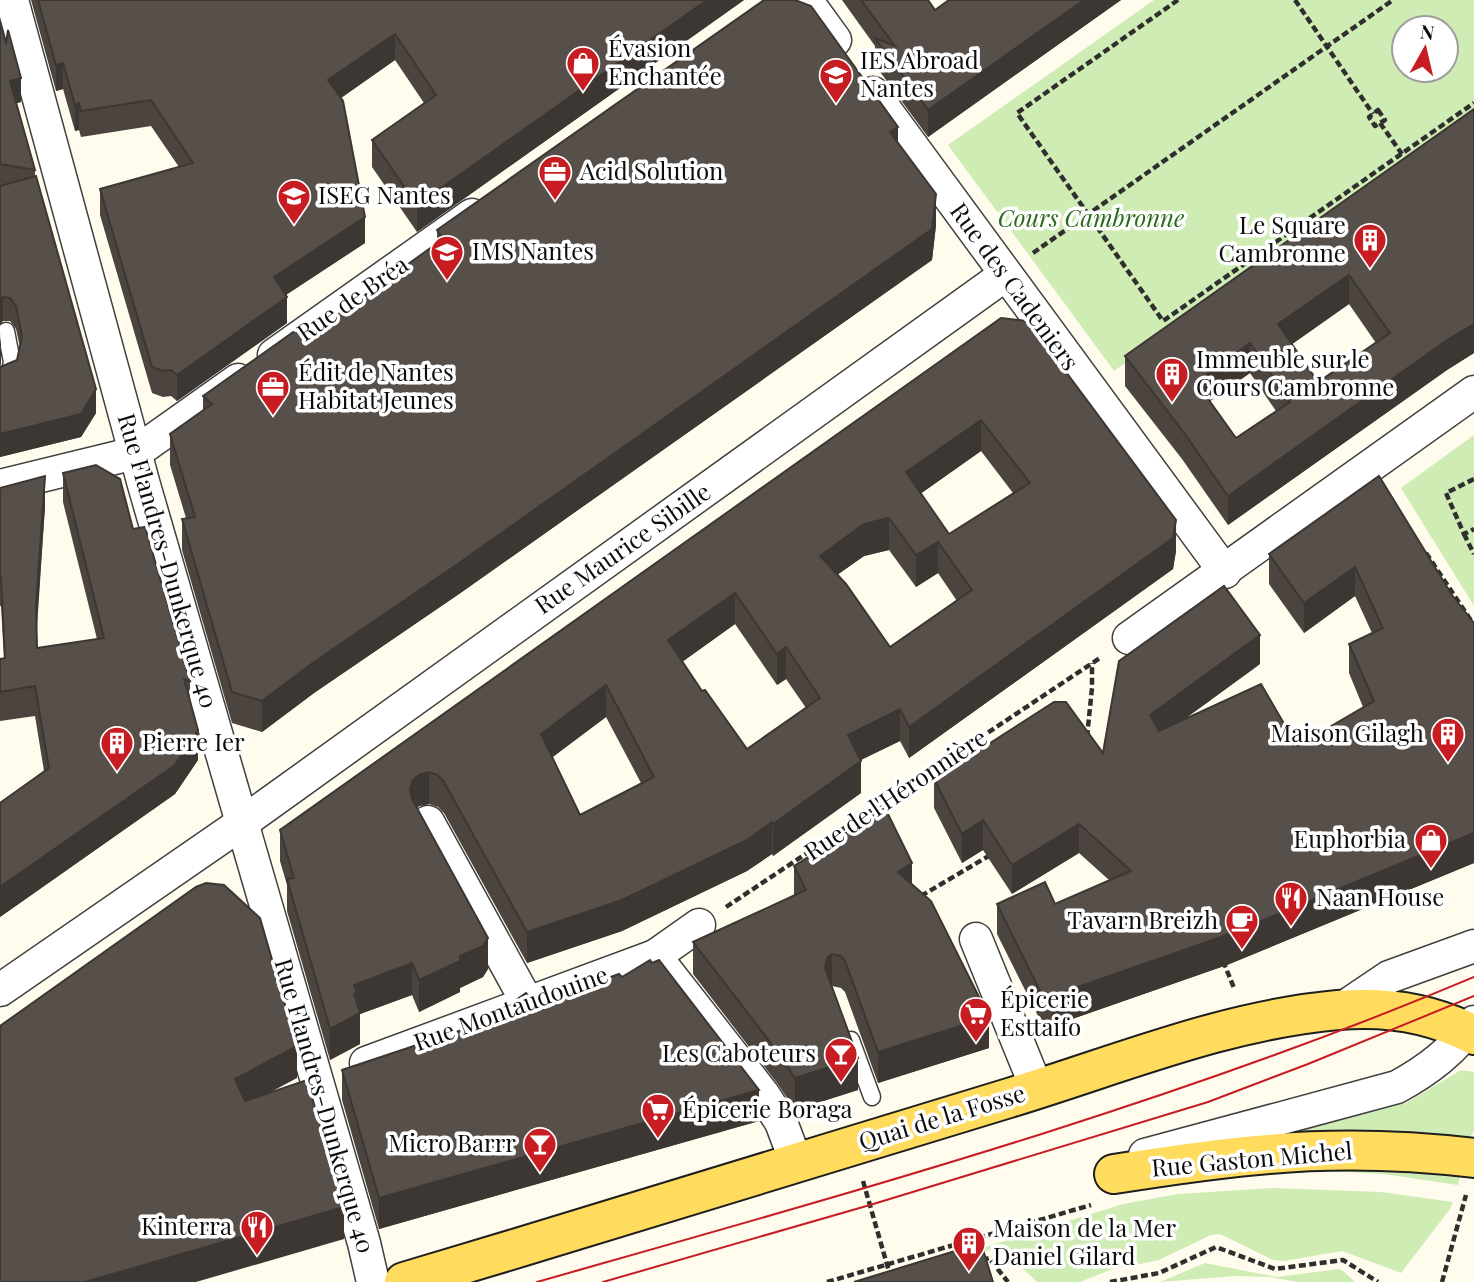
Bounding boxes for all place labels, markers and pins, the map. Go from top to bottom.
place label: Évasion Enchantée [608,31,722,91]
place label: IES Abroad Nantes [860,43,979,103]
shop icon: Évasion Enchantée [564,44,602,93]
school or university icon: IES Abroad Nantes [817,56,855,105]
office icon: Acid Solution [536,153,574,202]
place label: Acid Solution [579,154,723,186]
school or university icon: ISEG Nantes [275,177,313,226]
place label: ISEG Nantes [318,178,451,210]
place label: Le Square Cambronne [1219,208,1346,268]
building icon: Le Square Cambronne [1351,221,1389,270]
school or university icon: IMS Nantes [428,233,466,282]
place label: IMS Nantes [472,234,594,266]
place label: Immeuble sur le Cours Cambronne [1196,342,1394,402]
place label: Édit de Nantes Habitat Jeunes [298,355,454,415]
building icon: Immeuble sur le Cours Cambronne [1153,355,1191,404]
office icon: Édit de Nantes Habitat Jeunes [254,368,292,417]
building icon: Maison Gilagh [1429,715,1467,764]
place label: Maison Gilagh [1271,716,1424,748]
building icon: Pierre Ier [98,724,136,773]
place label: Pierre Ier [142,725,245,757]
shop icon: Euphorbia [1412,821,1450,870]
place label: Euphorbia [1294,822,1406,854]
restaurant icon: Naan House [1272,879,1310,928]
place label: Naan House [1316,880,1444,912]
cafe icon: Tavarn Breizh [1223,902,1261,951]
place label: Tavarn Breizh [1067,903,1218,935]
place label: Épicerie Esttaifo [1000,982,1089,1042]
supermarket icon: Épicerie Esttaifo [957,995,995,1044]
bar icon: Les Caboteurs [822,1035,860,1084]
place label: Les Caboteurs [662,1036,816,1068]
supermarket icon: Épicerie Boraga [639,1091,677,1140]
place label: Épicerie Boraga [682,1092,852,1124]
bar icon: Micro Barrr [521,1125,559,1174]
place label: Micro Barrr [388,1126,516,1158]
restaurant icon: Kinterra [238,1208,276,1257]
place label: Kinterra [141,1209,232,1241]
place label: Maison de la Mer Daniel Gilard [993,1211,1176,1271]
building icon: Maison de la Mer Daniel Gilard [950,1224,988,1273]

